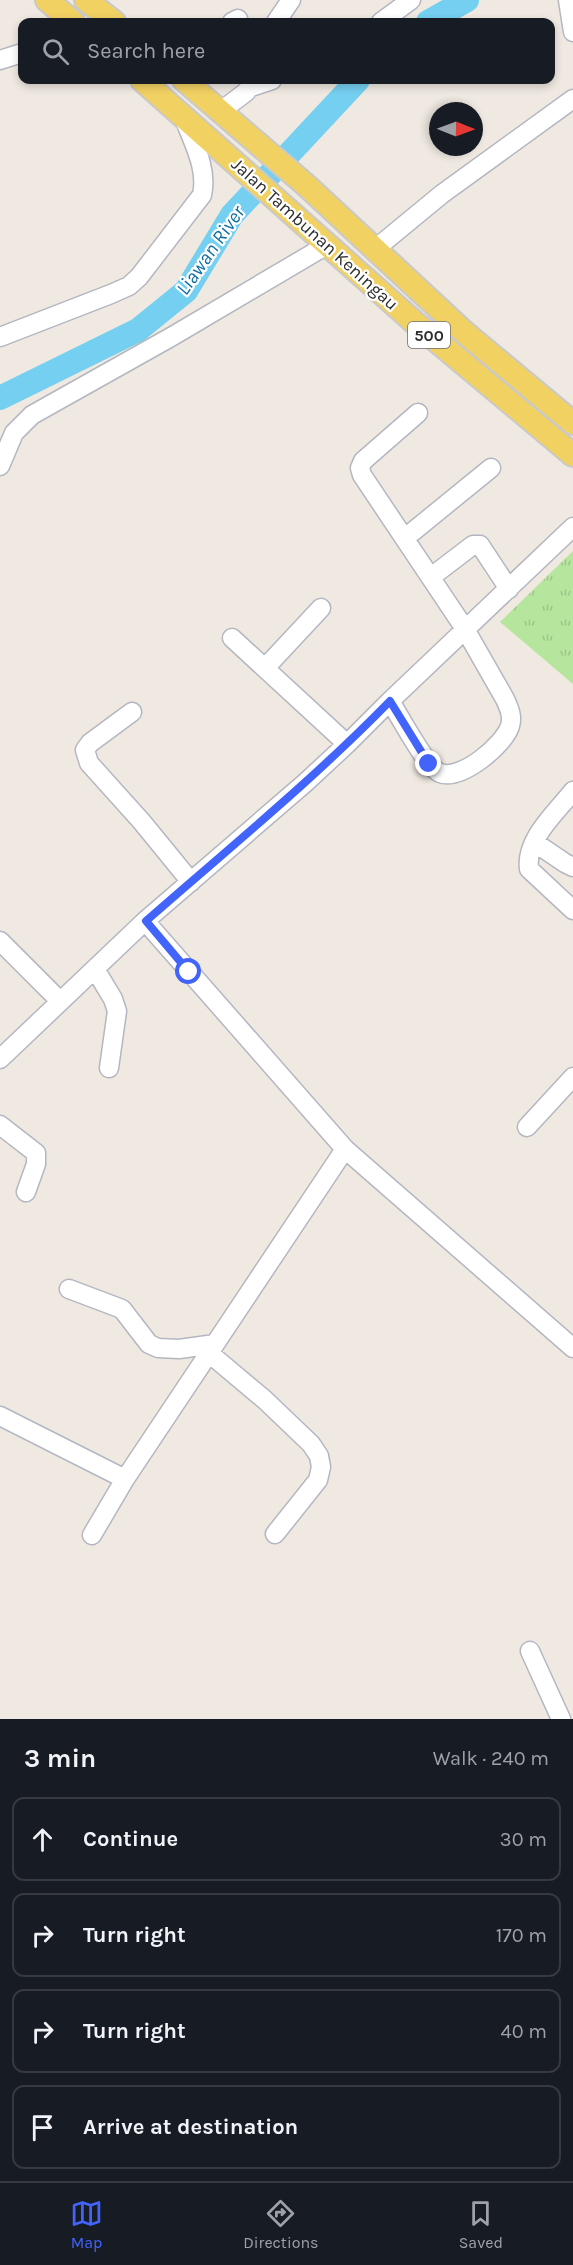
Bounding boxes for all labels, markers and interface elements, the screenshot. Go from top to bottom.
search box [18,18,555,84]
icon: search [39,35,72,68]
text: Search here [87,38,205,64]
north arrow [429,102,483,156]
street label: Jalan Tambunan Keningau [227,153,403,315]
water label: Liawan River [171,200,250,299]
road number: 500 [408,322,450,348]
route end [415,750,441,776]
route start [175,958,201,984]
text: 3 min [24,1743,96,1774]
text: Walk · 240 m [433,1747,549,1770]
icon: ahead [26,1823,59,1856]
text: Continue [83,1826,178,1852]
text: 30 m [500,1828,547,1851]
icon: right [26,1919,59,1952]
text: Turn right [83,1922,186,1948]
text: 170 m [496,1924,547,1947]
icon: right [26,2015,59,2048]
text: Turn right [83,2018,186,2044]
text: 40 m [501,2020,547,2043]
icon: arrive [26,2111,59,2144]
text: Arrive at destination [83,2114,298,2140]
tab: Map [70,2197,103,2252]
tab: Directions [243,2197,318,2252]
tab: Saved [459,2197,503,2252]

